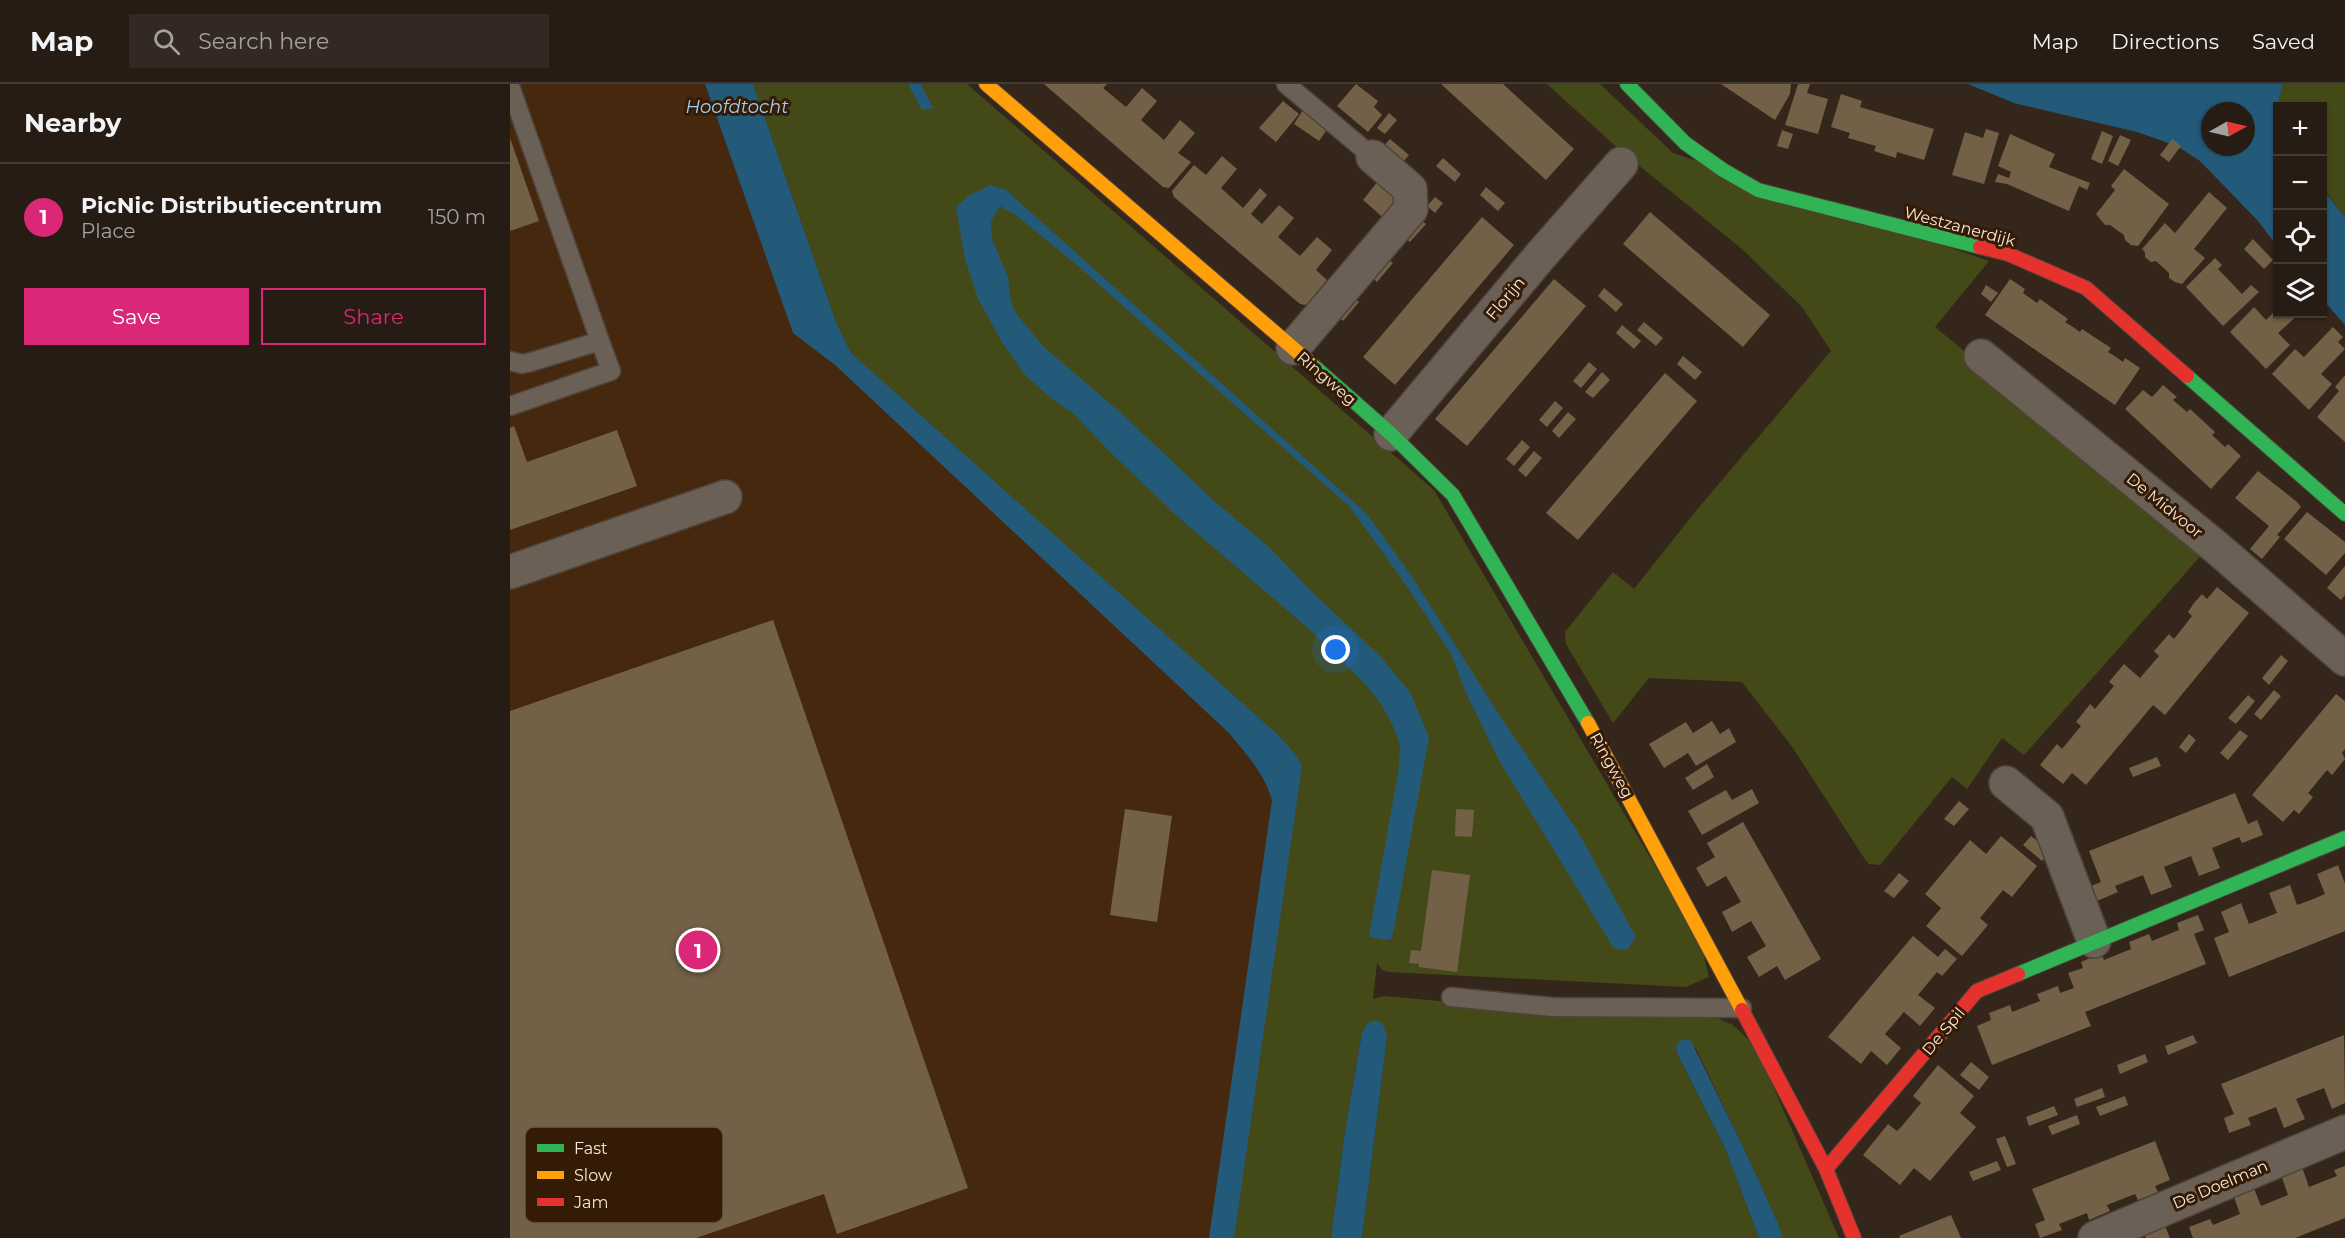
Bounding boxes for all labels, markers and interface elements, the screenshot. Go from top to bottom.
search box [129,14,549,68]
text: Map [30,24,93,58]
icon: search [150,25,183,58]
text: Search here [198,28,329,55]
text: Map [2032,29,2078,54]
text: Directions [2111,29,2219,54]
text: Saved [2252,29,2315,54]
water label: Hoofdtocht [685,96,789,118]
north arrow [2201,102,2255,156]
map controls [2273,102,2327,318]
button: + [2273,102,2327,156]
text: Nearby [24,107,121,139]
button: − [2273,156,2327,210]
text: PicNic Distributiecentrum [81,192,382,219]
street label: Westzanerdijk [1902,203,2018,251]
text: 1 [40,205,47,229]
text: 150 m [428,205,486,229]
button: locate [2273,210,2327,264]
text: Place [81,219,136,243]
button: layers [2273,264,2327,318]
street label: Florijn [1482,273,1529,324]
button: Save [24,288,249,345]
button: Share [261,288,486,345]
street label: Ringweg [1293,348,1360,409]
street label: De Midvoor [2123,469,2207,542]
your location [1321,635,1350,664]
street label: Ringweg [1586,729,1637,801]
pin: 1 [678,928,717,972]
street label: De Spil [1918,1004,1969,1059]
legend [525,1127,723,1223]
text: Fast [574,1139,608,1158]
street label: De Doelman [2170,1156,2271,1213]
text: Slow [574,1166,612,1185]
text: Jam [573,1193,608,1212]

